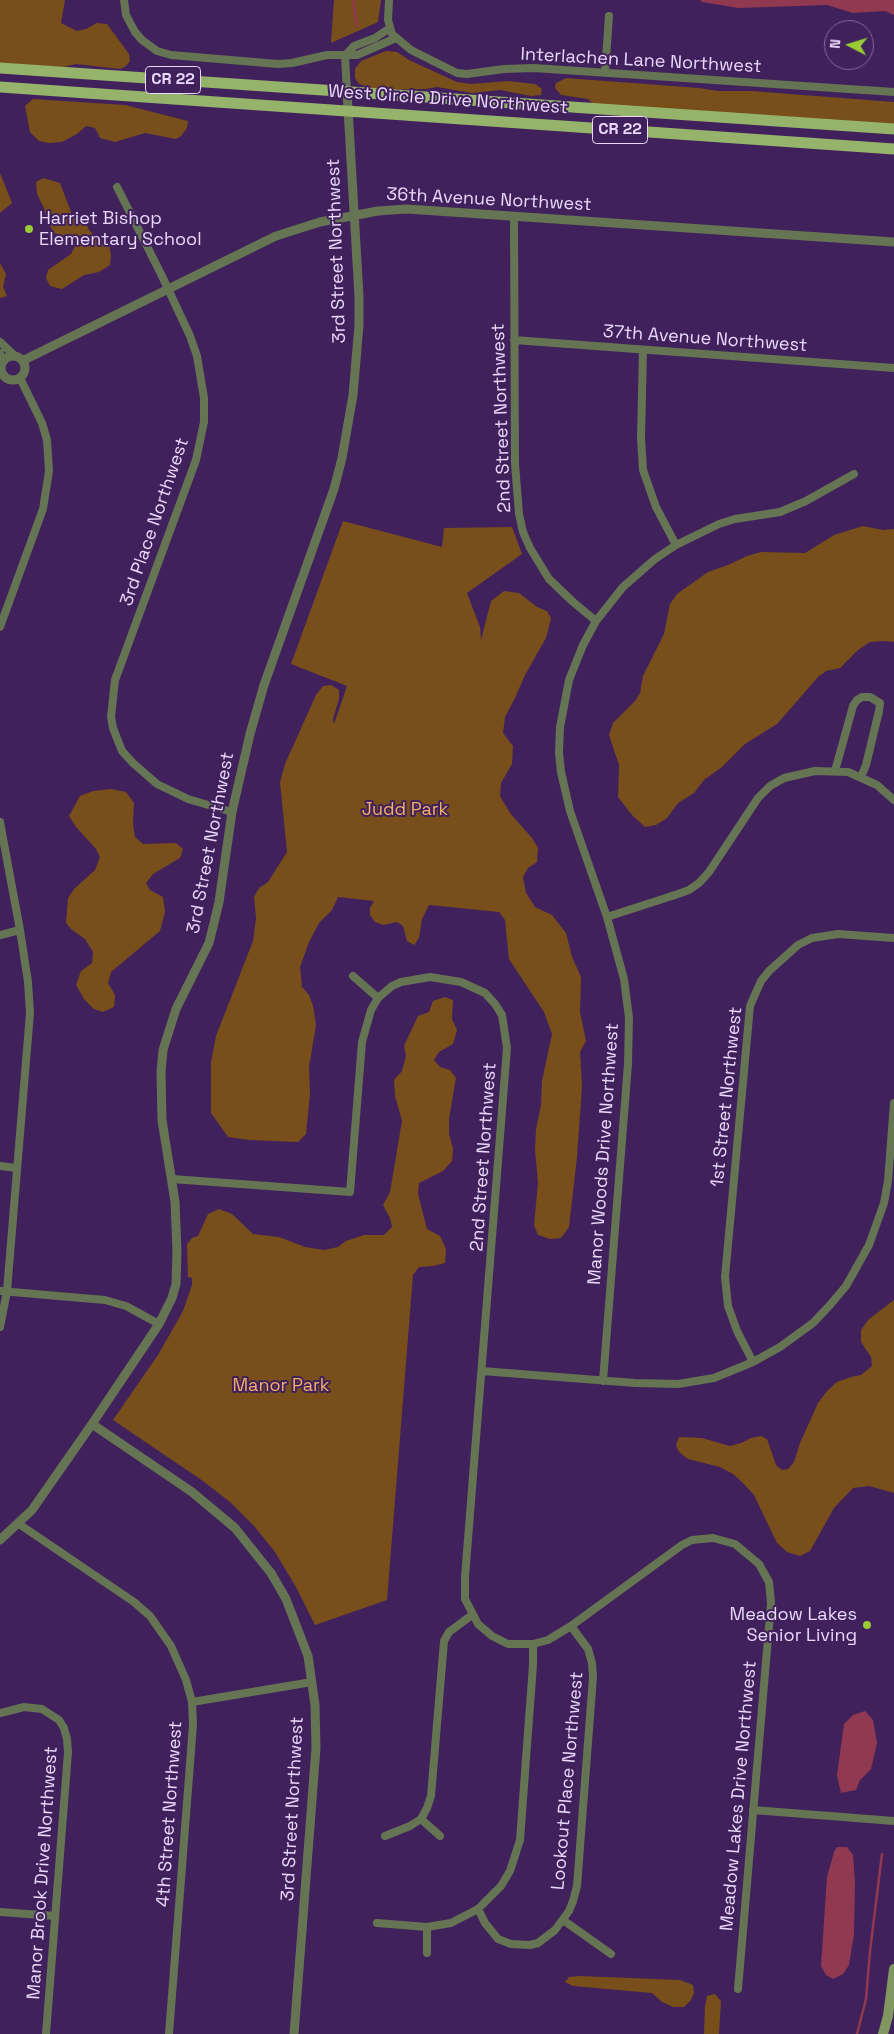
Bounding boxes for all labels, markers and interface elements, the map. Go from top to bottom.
north arrow [824,20,874,70]
text: N [826,38,844,49]
street label: Interlachen Lane Northwest [520,44,762,78]
road number: CR 22 [146,66,200,94]
street label: West Circle Drive Northwest [327,81,569,119]
road number: CR 22 [592,116,648,144]
street label: 3rd Street Northwest [323,158,351,344]
street label: 36th Avenue Northwest [386,184,592,216]
place label: Harriet Bishop Elementary School [39,208,202,250]
marker: Harriet Bishop Elementary School [23,223,35,235]
street label: 37th Avenue Northwest [602,321,808,357]
street label: 2nd Street Northwest [488,323,516,513]
street label: 3rd Place Northwest [116,435,194,609]
street label: 3rd Street Northwest [183,750,239,936]
park label: Judd Park [362,799,448,821]
street label: 1st Street Northwest [707,1006,747,1188]
street label: Manor Woods Drive Northwest [584,1022,624,1286]
street label: 2nd Street Northwest [467,1062,501,1252]
park label: Manor Park [233,1375,329,1397]
place label: Meadow Lakes Senior Living [730,1604,857,1646]
marker: Meadow Lakes Senior Living [861,1619,873,1631]
street label: Meadow Lakes Drive Northwest [716,1660,762,1932]
street label: Lookout Place Northwest [548,1671,588,1891]
street label: 3rd Street Northwest [277,1716,309,1902]
street label: 4th Street Northwest [153,1720,187,1908]
street label: Manor Brook Drive Northwest [23,1746,63,2000]

